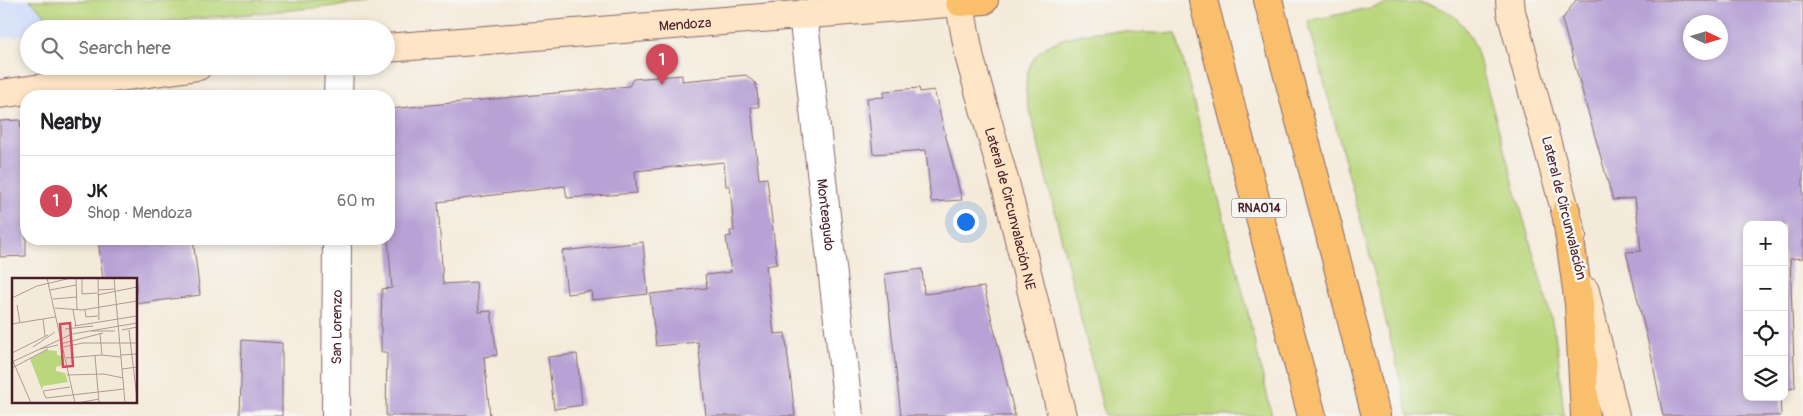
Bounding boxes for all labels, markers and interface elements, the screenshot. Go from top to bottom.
street label: Mendoza [658,13,712,35]
north arrow [1683,15,1728,60]
search box [20,20,395,75]
icon: search [38,34,66,62]
text: Search here [78,36,171,60]
pin: 1 [646,44,678,85]
text: Nearby [40,109,101,136]
street label: Lateral de Circunvalación NE [981,125,1040,292]
street label: Lateral de Circunvalación [1538,134,1590,282]
street label: Monteagudo [813,178,839,252]
text: JK [87,179,108,203]
text: 1 [53,191,59,211]
text: 60 m [337,191,375,211]
road number: RNA014 [1232,198,1286,218]
text: Shop · Mendoza [87,203,192,223]
your location [953,209,979,235]
map controls [1743,221,1788,401]
button: + [1743,221,1788,266]
button: − [1743,266,1788,311]
inset map [12,278,138,404]
street label: San Lorenzo [328,289,345,364]
button: locate [1743,311,1788,356]
button: layers [1743,356,1788,401]

